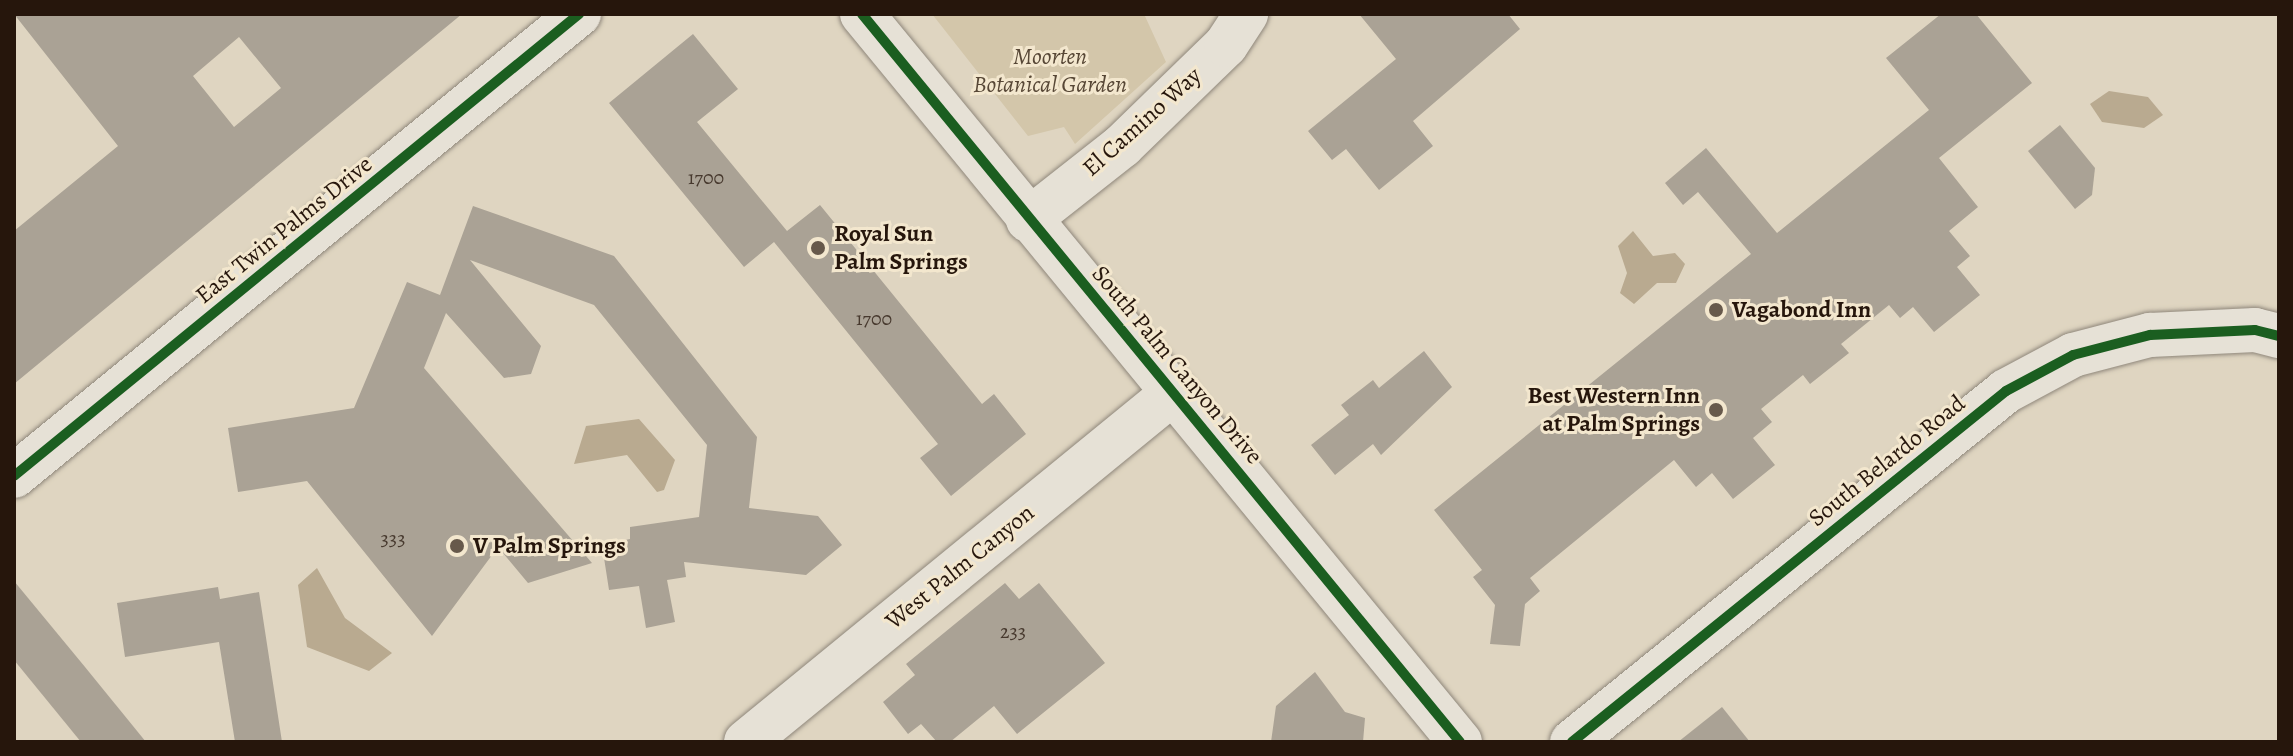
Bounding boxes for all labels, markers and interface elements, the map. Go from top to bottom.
park label: Moorten Botanical Garden [973,43,1127,99]
street label: El Camino Way [1077,61,1207,183]
street label: East Twin Palms Drive [190,150,378,310]
house number: 1700 [688,165,724,189]
place label: Royal Sun Palm Springs [834,220,968,276]
marker: Royal Sun Palm Springs [809,239,827,257]
street label: South Palm Canyon Drive [1086,260,1268,470]
place label: Vagabond Inn [1732,296,1871,324]
marker: Vagabond Inn [1707,301,1725,319]
house number: 1700 [856,306,892,330]
place label: Best Western Inn at Palm Springs [1528,382,1700,438]
street label: South Belardo Road [1803,389,1971,533]
marker: Best Western Inn at Palm Springs [1707,401,1725,419]
street label: West Palm Canyon [880,498,1040,636]
house number: 333 [381,526,405,550]
place label: V Palm Springs [473,532,626,560]
marker: V Palm Springs [448,537,466,555]
house number: 233 [1000,619,1026,643]

